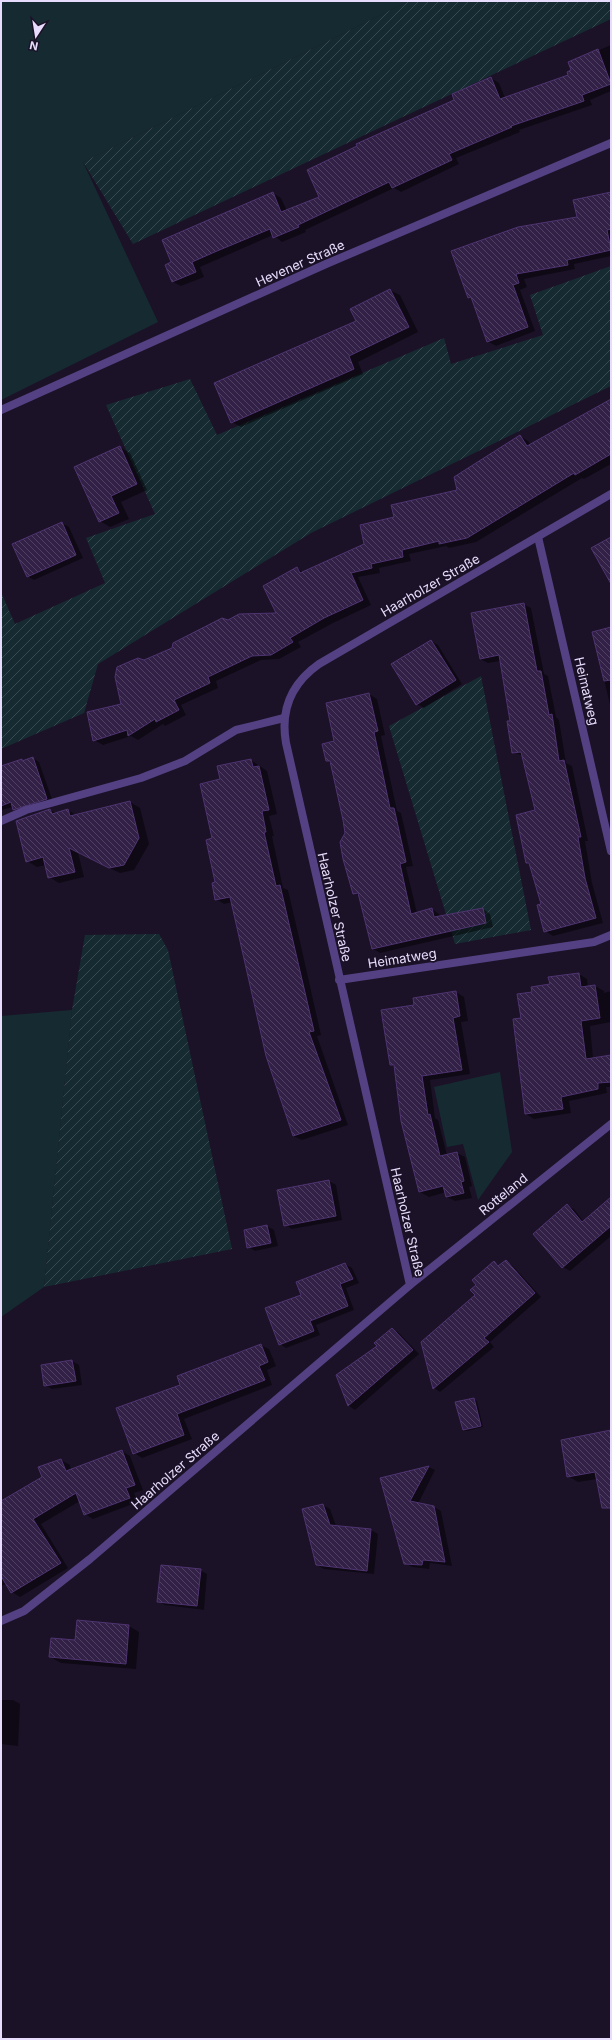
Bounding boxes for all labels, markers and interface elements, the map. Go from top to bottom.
north arrow [16,16,56,56]
text: N [28,38,39,54]
street label: Hevener Straße [253,236,347,290]
street label: Haarholzer Straße [378,550,482,620]
street label: Heimatweg [571,655,603,727]
street label: Haarholzer Straße [315,851,355,963]
street label: Heimatweg [366,945,438,971]
street label: Haarholzer Straße [388,1166,428,1278]
street label: Rotteland [476,1170,530,1218]
street label: Haarholzer Straße [128,1427,222,1513]

